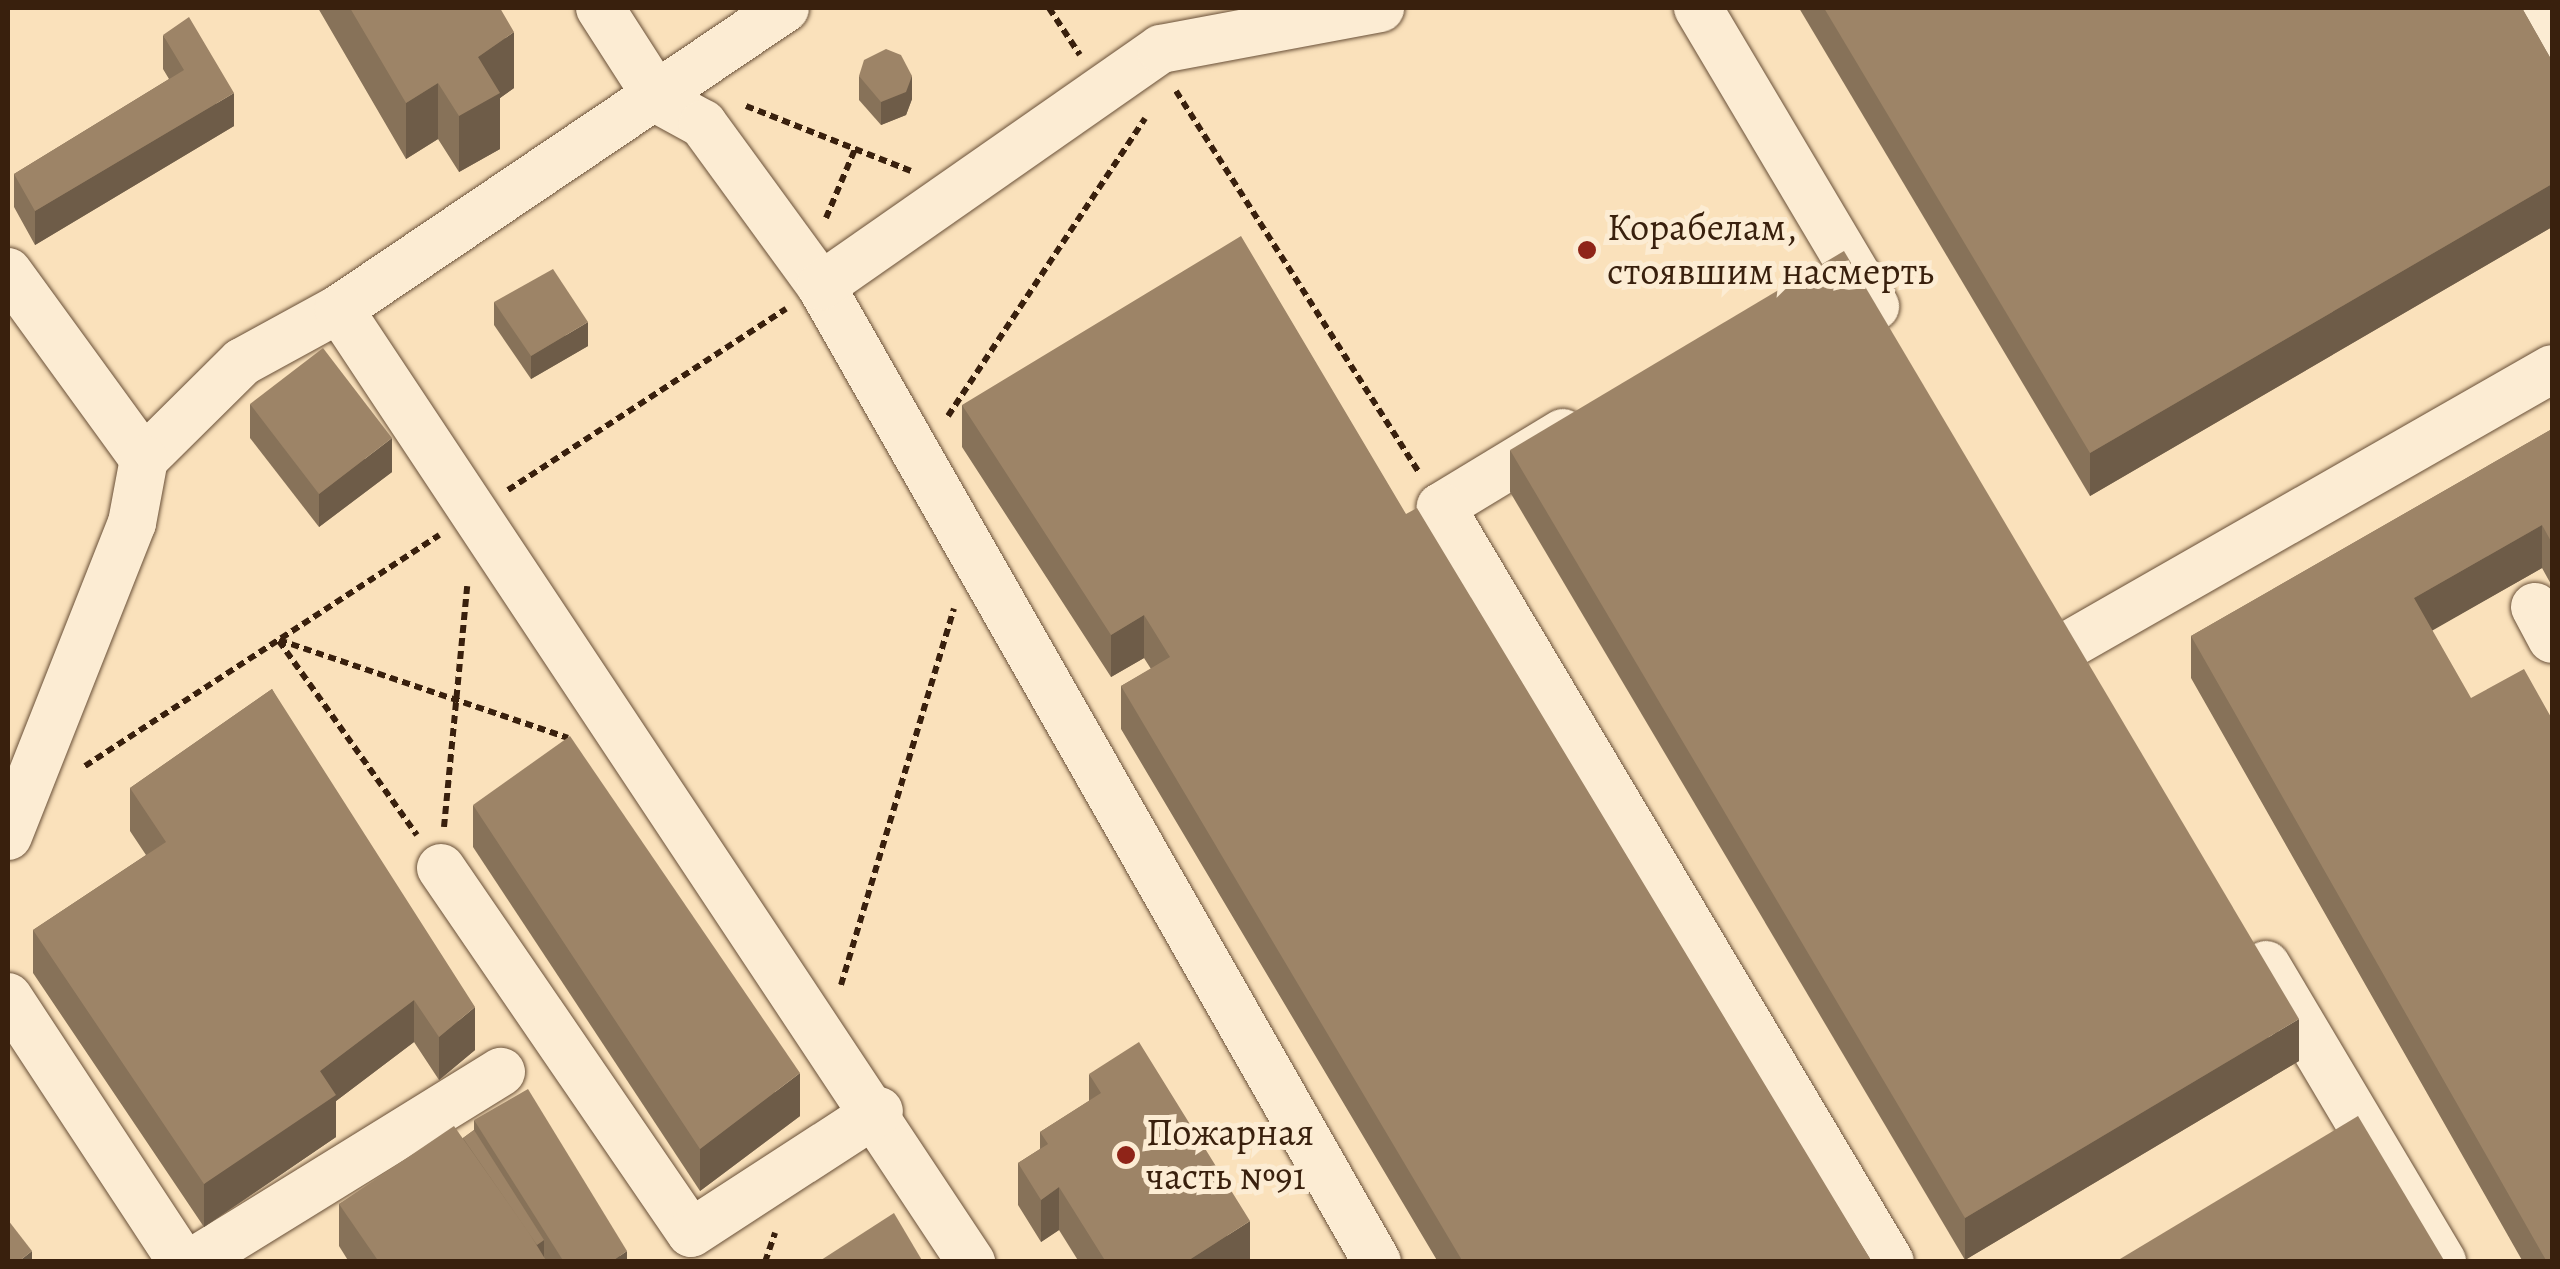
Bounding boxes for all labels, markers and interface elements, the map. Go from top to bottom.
place label: Корабелам, стоявшим насмерть [1607,205,1934,294]
marker: Корабелам, стоявшим насмерть [1576,239,1598,261]
place label: Пожарная часть №91 [1146,1110,1314,1200]
marker: Пожарная часть №91 [1115,1144,1137,1166]

